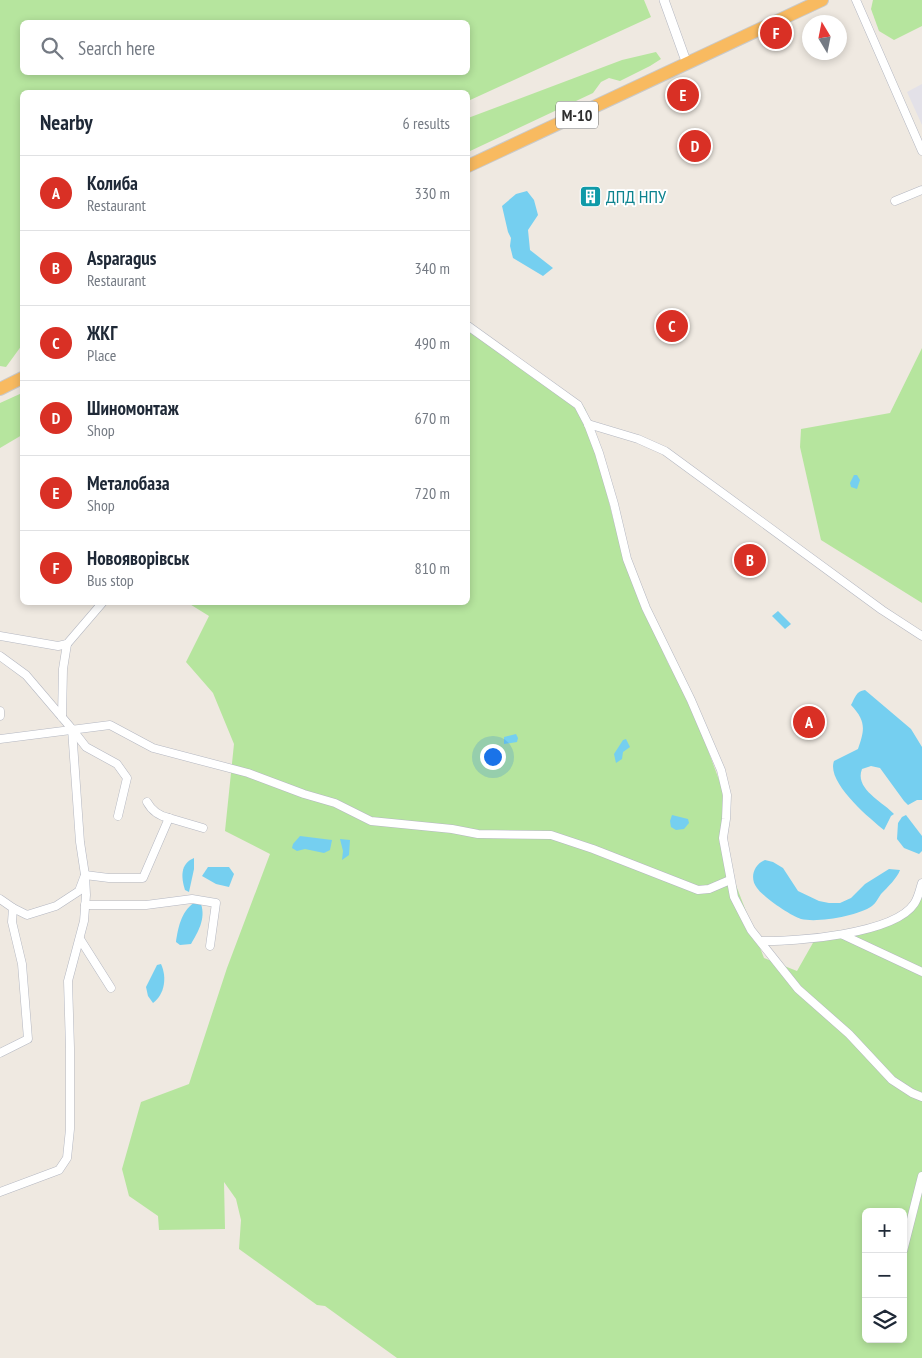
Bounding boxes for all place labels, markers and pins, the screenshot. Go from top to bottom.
pin: F [760,14,792,52]
pin: E [667,76,699,114]
pin: D [679,127,711,165]
building icon: ДПД НПУ [578,185,602,209]
place label: ДПД НПУ [606,185,667,208]
pin: C [656,307,688,345]
pin: B [734,541,766,579]
pin: A [793,703,825,741]

